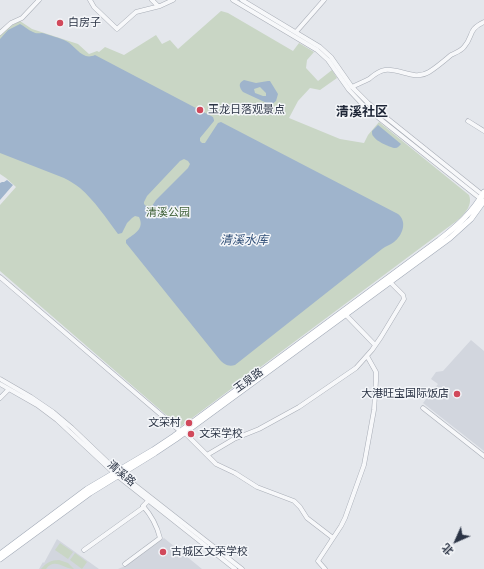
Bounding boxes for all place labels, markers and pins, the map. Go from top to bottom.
place label: 白房子 [68,16,101,30]
marker: 白房子 [55,18,65,28]
place label: 玉龙日落观景点 [208,103,285,117]
marker: 玉龙日落观景点 [195,105,205,115]
place label: 大港旺宝国际饭店 [361,387,449,401]
marker: 大港旺宝国际饭店 [452,389,462,399]
place label: 文荣村 [148,416,181,430]
marker: 文荣村 [184,418,194,428]
place label: 文荣学校 [199,427,243,441]
marker: 文荣学校 [186,429,196,439]
place label: 古城区文荣学校 [171,545,248,559]
marker: 古城区文荣学校 [158,547,168,557]

